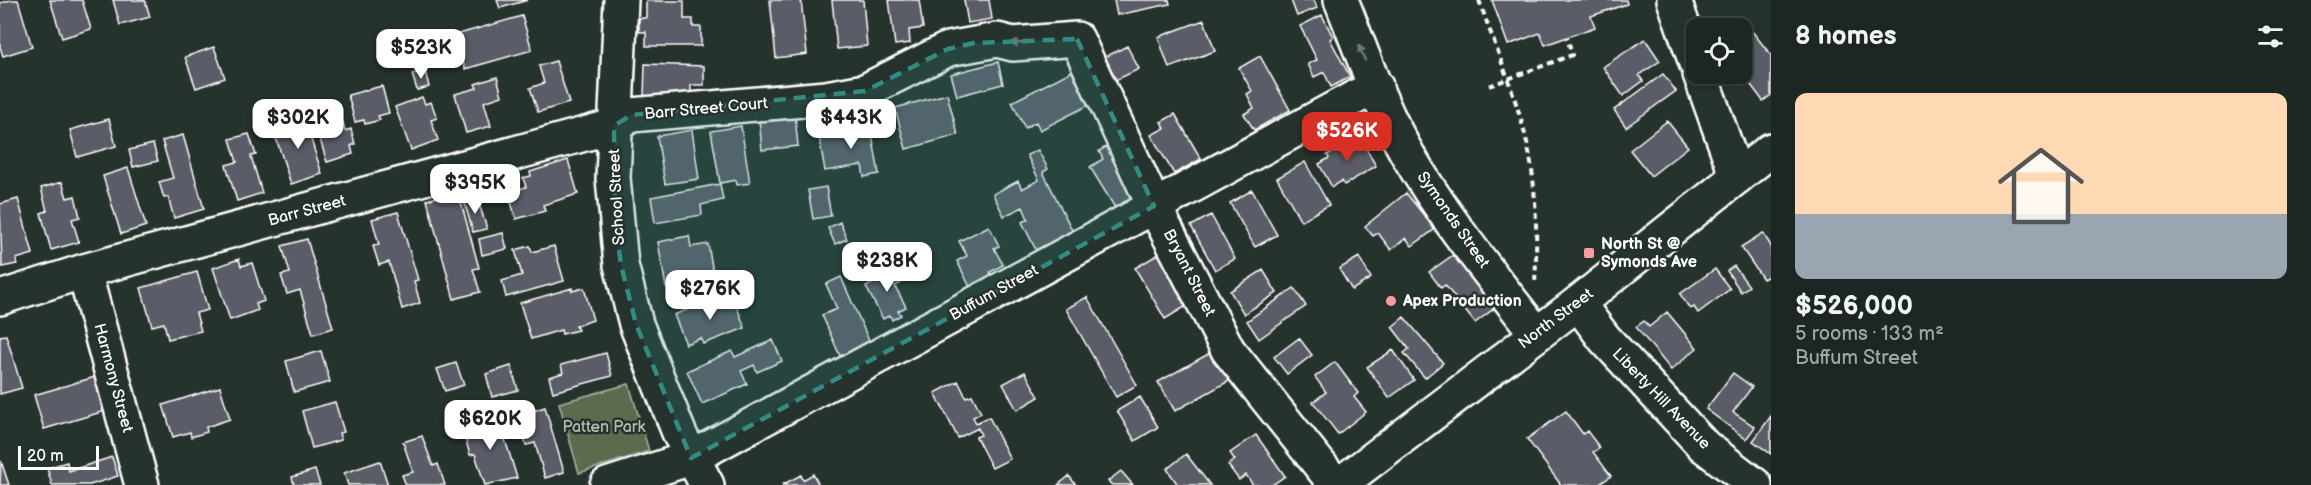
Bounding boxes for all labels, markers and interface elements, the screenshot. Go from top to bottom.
map controls [1686,18,1752,84]
button: locate [1686,18,1752,84]
icon: filters [2254,20,2287,53]
text: 8 homes [1795,21,1897,52]
pin: $523K [379,29,463,80]
text: $523K [390,36,452,60]
one-way arrow [1010,38,1029,48]
one-way arrow [1357,44,1367,62]
street label: Barr Street Court [643,94,769,124]
pin: $302K [256,99,340,150]
pin: $443K [809,99,893,150]
text: $302K [267,106,329,130]
text: $443K [820,106,882,130]
pin: $526K [1305,112,1389,163]
text: $526K [1316,119,1378,143]
icon: home [1987,132,2095,240]
street label: School Street [605,148,629,246]
pin: $395K [433,164,517,215]
street label: Symonds Street [1413,168,1493,272]
text: $395K [444,171,506,195]
street label: Barr Street [266,192,348,230]
street label: Bryant Street [1159,226,1219,320]
place label: North St @ Symonds Ave [1601,235,1697,272]
pin: $238K [845,242,929,293]
marker: North St @ Symonds Ave [1582,246,1596,260]
text: $238K [856,249,918,273]
street label: Buffum Street [946,261,1042,325]
pin: $276K [668,270,752,321]
text: $276K [679,277,741,301]
street label: North Street [1515,285,1597,353]
text: $526,000 [1795,291,1913,322]
place label: Apex Production [1402,292,1522,311]
marker: Apex Production [1384,294,1398,308]
street label: Harmony Street [89,321,137,435]
text: 5 rooms · 133 m² [1795,322,1944,346]
street label: Liberty Hill Avenue [1608,344,1715,454]
text: Buffum Street [1795,346,1918,370]
pin: $620K [448,400,532,451]
text: $620K [459,407,521,431]
park label: Patten Park [563,418,646,437]
scale bar [18,443,99,470]
text: 20 m [27,447,63,466]

